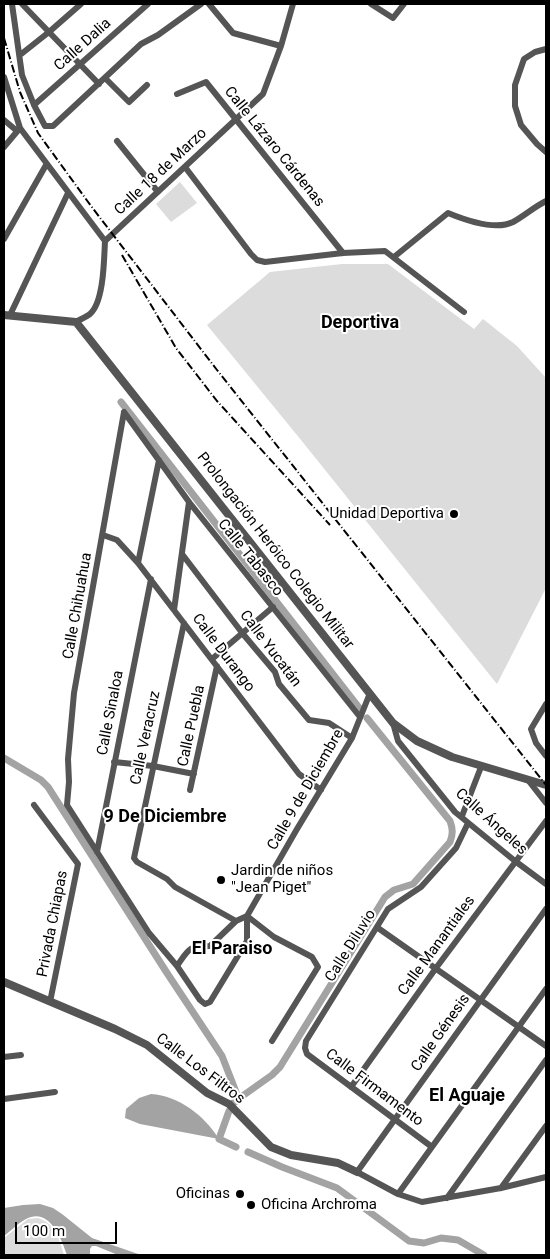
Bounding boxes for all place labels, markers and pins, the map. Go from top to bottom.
place label: Unidad Deportiva [329,505,444,523]
marker: Unidad Deportiva [448,508,460,520]
place label: Jardin de niños "Jean Piget" [231,862,333,897]
marker: Jardin de niños "Jean Piget" [215,874,227,886]
place label: Oficinas [176,1185,230,1203]
marker: Oficinas [234,1188,246,1200]
place label: Oficina Archroma [261,1196,377,1214]
marker: Oficina Archroma [245,1199,257,1211]

